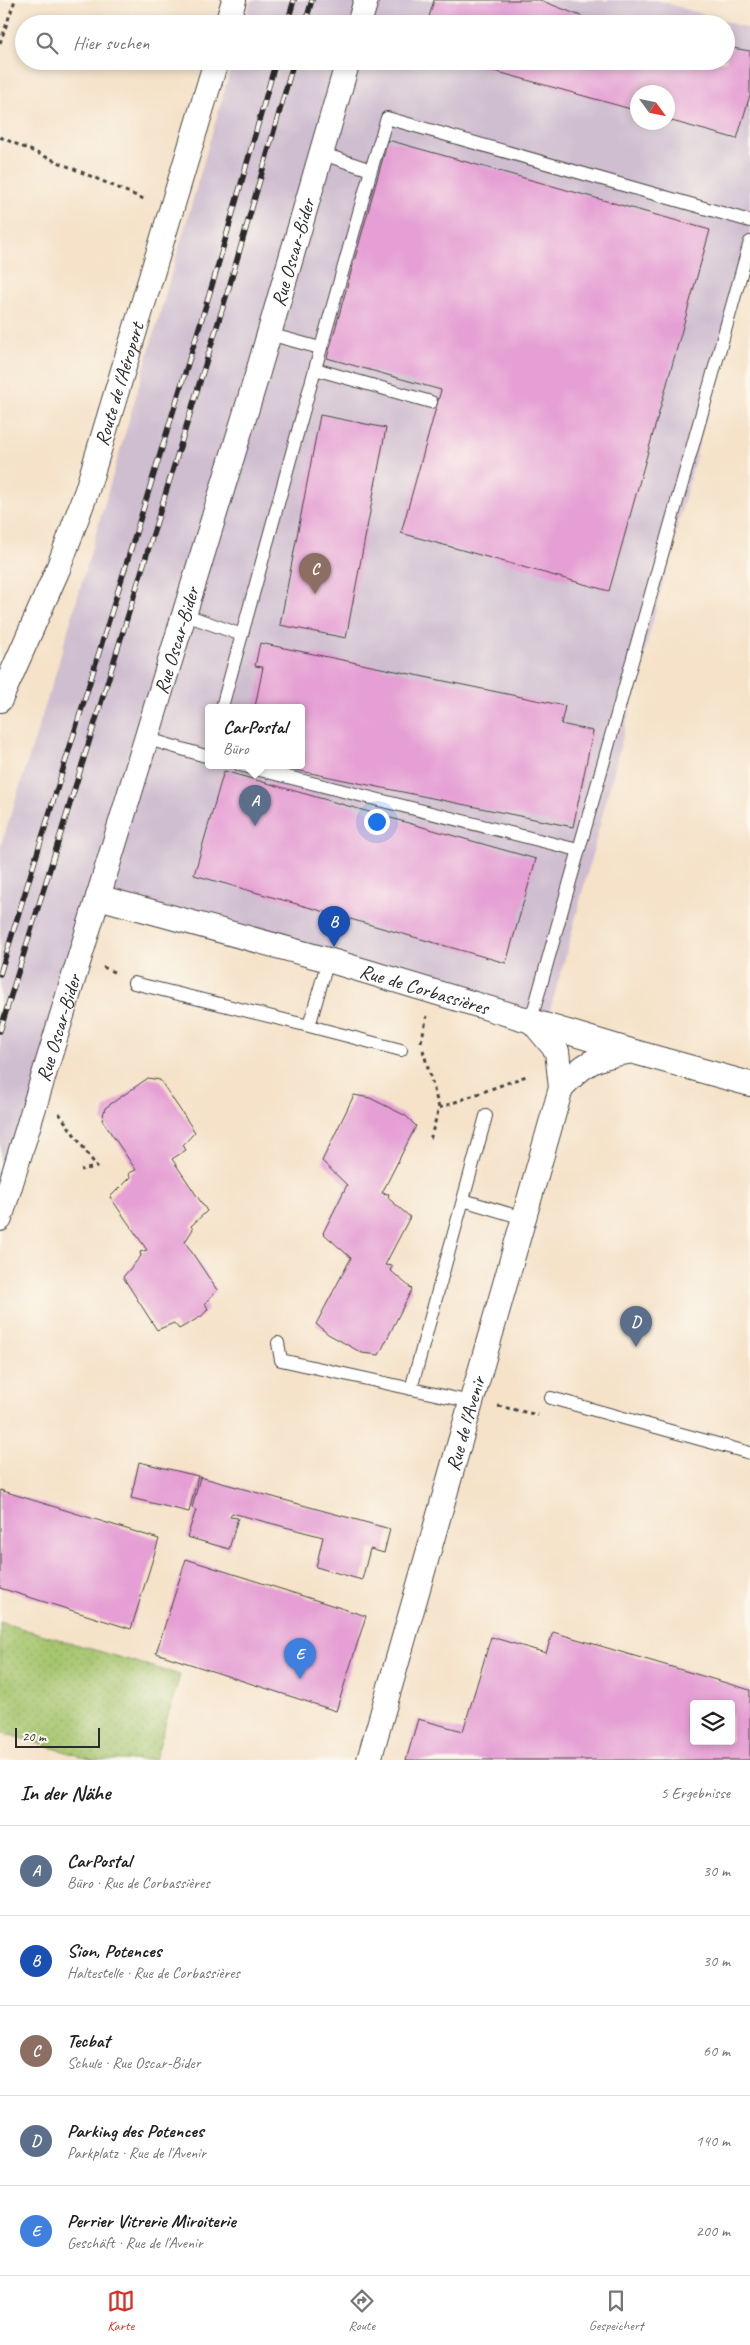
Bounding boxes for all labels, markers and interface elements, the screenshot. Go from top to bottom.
search box [15,15,735,70]
icon: search [33,29,61,57]
text: Hier suchen [73,31,149,55]
north arrow [630,85,675,130]
street label: Rue Oscar-Bider [265,194,321,309]
street label: Route de l'Aéroport [89,317,150,449]
pin: C [299,553,331,594]
street label: Rue Oscar-Bider [148,582,205,697]
popup [205,704,305,769]
text: CarPostal [223,715,287,739]
text: Büro [223,739,249,759]
pin: A [239,785,271,826]
your location [364,809,390,835]
pin: B [318,906,350,947]
street label: Rue de Corbassières [357,958,494,1021]
street label: Rue Oscar-Bider [30,969,87,1084]
pin: D [620,1306,652,1347]
street label: Rue de l'Avenir [440,1372,491,1473]
pin: E [284,1638,316,1679]
map controls [690,1700,735,1745]
button: layers [690,1700,735,1745]
scale bar [15,1725,100,1748]
text: 20 m [22,1728,46,1745]
text: In der Nähe [20,1780,110,1806]
text: 5 Ergebnisse [661,1783,730,1803]
text: CarPostal [67,1849,131,1873]
text: A [32,1861,40,1881]
text: 30 m [703,1861,730,1881]
text: Büro · Rue de Corbassières [67,1873,210,1893]
text: Sion, Potences [67,1939,161,1963]
text: B [32,1951,40,1971]
text: 30 m [703,1951,730,1971]
text: Haltestelle · Rue de Corbassières [67,1963,240,1983]
text: Tecbat [67,2029,110,2053]
text: C [32,2041,40,2061]
text: 60 m [703,2041,730,2061]
text: Schule · Rue Oscar-Bider [67,2053,201,2073]
text: Parking des Potences [67,2119,204,2143]
text: D [31,2131,41,2151]
text: 140 m [696,2131,730,2151]
text: Parkplatz · Rue de l'Avenir [67,2143,206,2163]
text: Perrier Vitrerie Miroiterie [67,2209,236,2233]
text: E [32,2221,40,2241]
text: 200 m [696,2221,730,2241]
text: Geschäft · Rue de l'Avenir [67,2233,203,2253]
tab: Karte [107,2287,135,2334]
tab: Route [348,2287,376,2334]
tab: Gespeichert [589,2287,643,2334]

